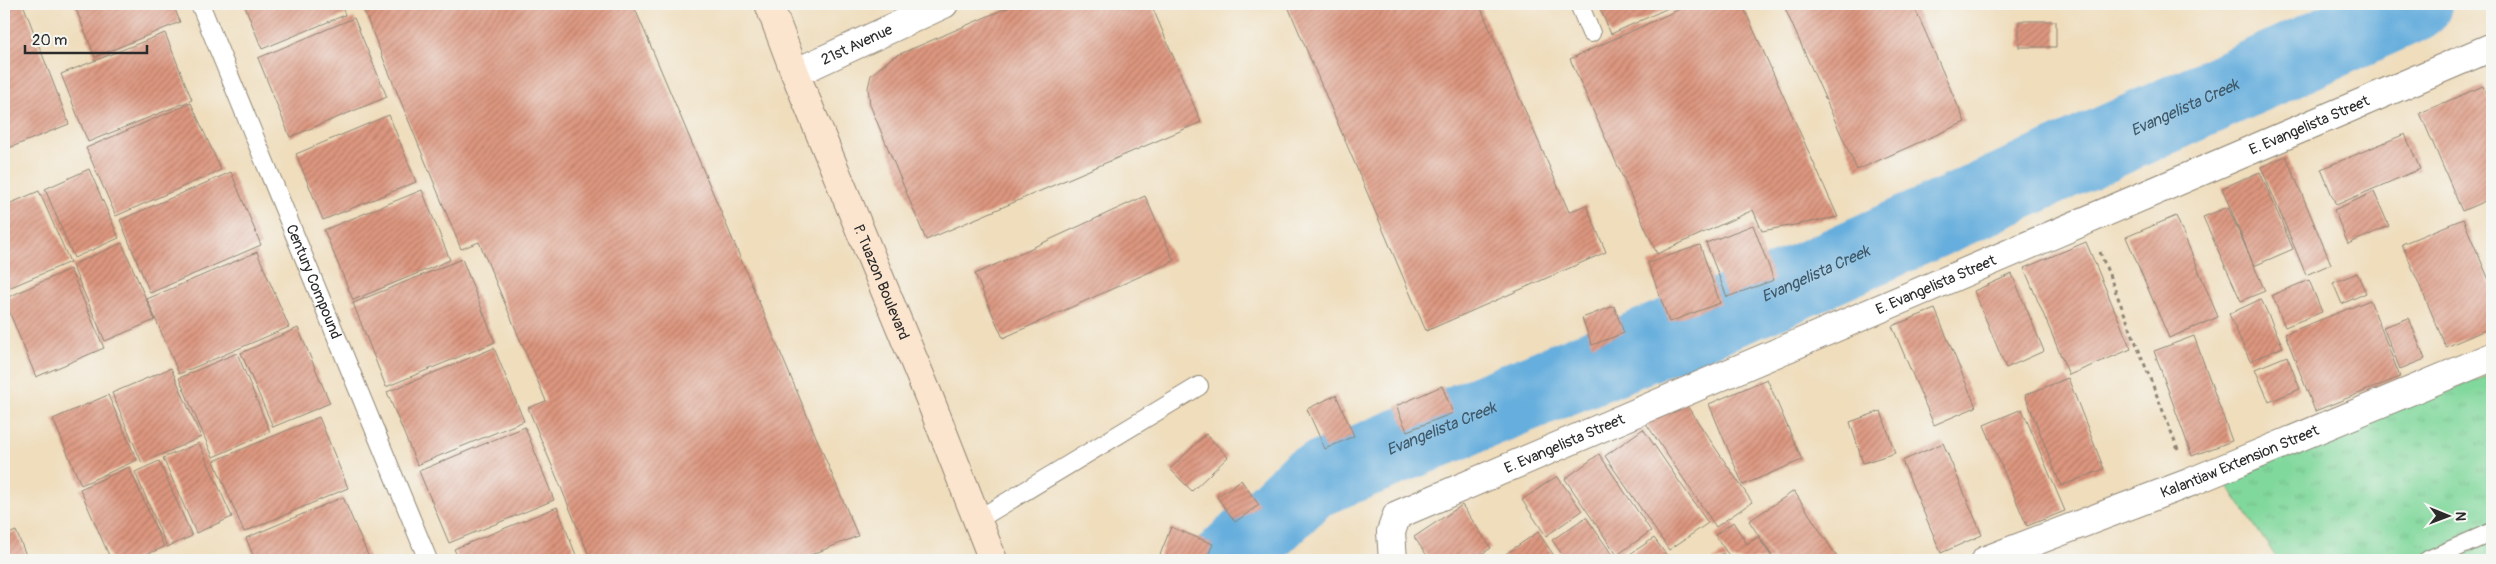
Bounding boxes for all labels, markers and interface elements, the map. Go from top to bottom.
street label: 21st Avenue [818,19,896,69]
scale bar [25,22,148,54]
text: 20 m [32,31,67,50]
water label: Evangelista Creek [2128,74,2243,141]
street label: E. Evangelista Street [2246,91,2373,159]
street label: Century Compound [282,221,346,342]
street label: P. Tuazon Boulevard [849,222,914,343]
water label: Evangelista Creek [1758,241,1874,307]
street label: E. Evangelista Street [1873,250,2000,319]
water label: Evangelista Creek [1384,397,1500,460]
street label: E. Evangelista Street [1501,409,1628,478]
street label: Kalantiaw Extension Street [2158,420,2322,502]
north arrow [2424,492,2474,542]
text: N [2452,511,2469,521]

